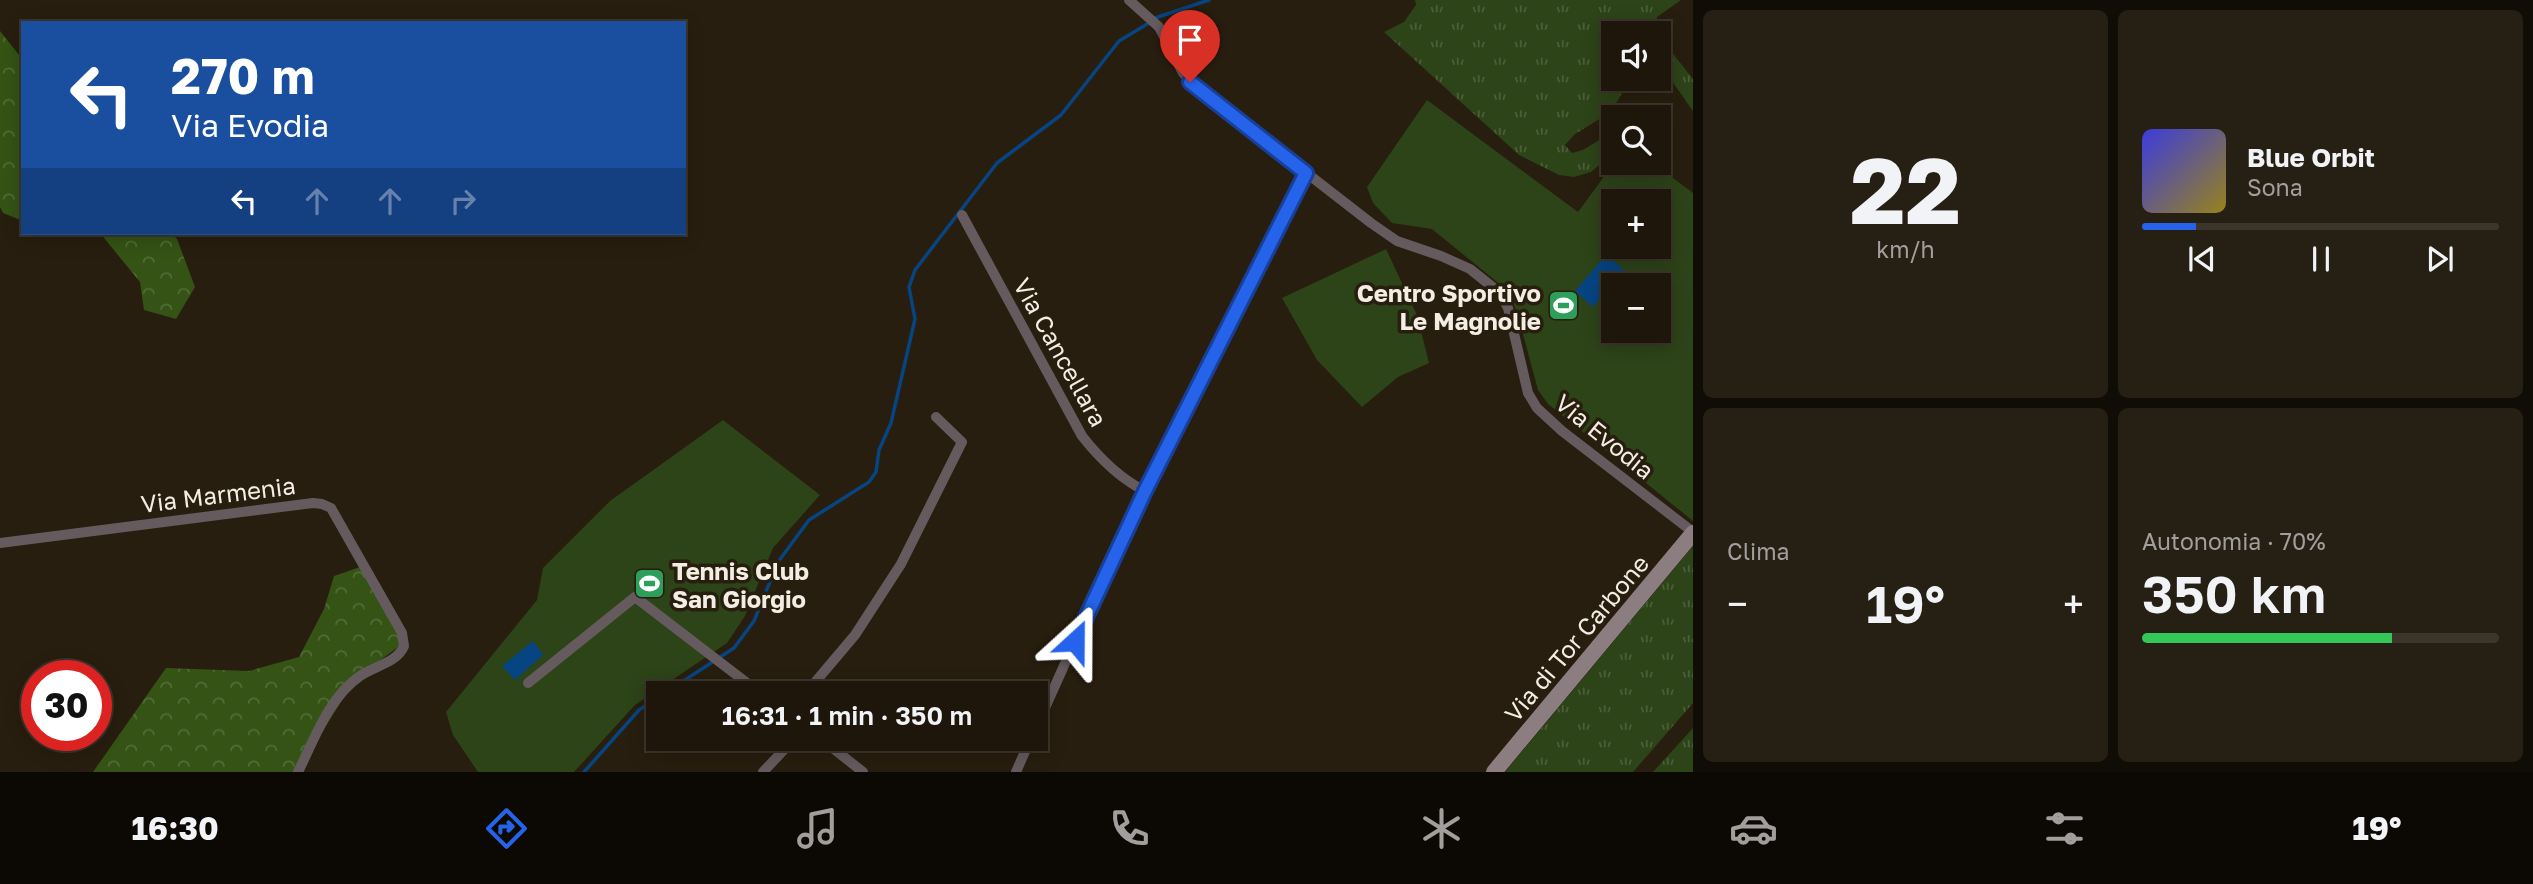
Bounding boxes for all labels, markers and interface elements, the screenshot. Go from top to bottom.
pin [1160,10,1220,82]
icon: arrive [1171,21,1209,59]
map controls [1601,21,1671,343]
button: sound [1601,21,1671,91]
text: 270 m [171,46,315,105]
icon: left [56,49,147,140]
button: search [1601,105,1671,175]
text: Via Evodia [171,106,329,144]
text: 22 [1850,135,1961,244]
text: Blue Orbit [2247,142,2375,173]
text: Sona [2247,173,2303,201]
icon: left [225,182,263,220]
icon: ahead [298,182,336,220]
icon: ahead [371,182,409,220]
icon: right [444,182,482,220]
button: + [1601,189,1671,259]
text: km/h [1876,235,1935,263]
icon: previous [2183,240,2221,278]
icon: pause [2302,240,2340,278]
icon: next [2421,240,2459,278]
street label: Via Cancellara [1008,273,1114,431]
button: − [1601,273,1671,343]
place label: Centro Sportivo Le Magnolie [1357,278,1541,335]
sports icon: Centro Sportivo Le Magnolie [1547,289,1581,323]
street label: Via Evodia [1550,387,1660,485]
street label: Via Marmenia [139,470,297,518]
text: Autonomia · 70% [2142,527,2326,555]
text: Clima [1727,537,1790,565]
street label: Via di Tor Carbone [1498,549,1654,727]
place label: Tennis Club San Giorgio [672,556,809,613]
text: 350 km [2142,562,2326,624]
sports icon: Tennis Club San Giorgio [632,567,666,601]
text: 19° [1866,572,1945,634]
text: − [1727,581,1748,626]
text: + [2063,581,2084,626]
position arrow [1038,604,1112,678]
speed limit sign: 30 [21,660,112,751]
text: 16:31 · 1 min · 350 m [722,700,972,731]
icon: directions [482,804,531,853]
icon: music [793,804,842,853]
icon: phone [1105,804,1154,853]
icon: climate [1417,804,1466,853]
icon: car [1729,804,1778,853]
icon: filters [2040,804,2089,853]
text: 16:30 [131,809,219,847]
text: 19° [2352,809,2402,847]

